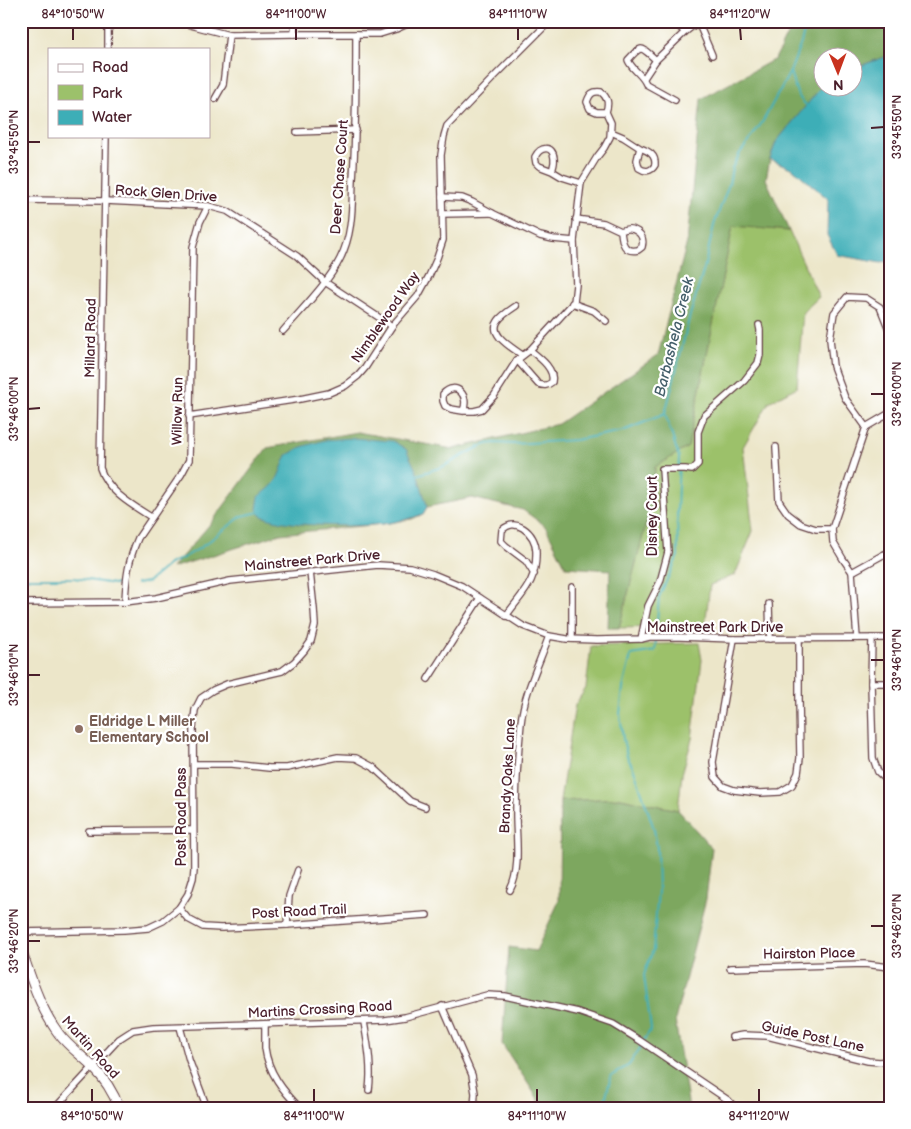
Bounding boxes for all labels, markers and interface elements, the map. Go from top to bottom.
text: 84°10'50"W [41,7,105,22]
text: 84°11'00"W [266,7,326,22]
text: 84°11'10"W [489,7,547,22]
text: 84°11'20"W [710,7,771,22]
legend [48,48,210,138]
north arrow [814,48,864,98]
text: Road [92,58,128,77]
text: N [833,76,844,93]
text: Park [92,84,123,103]
text: 33°45'50"N [890,95,905,159]
text: Water [92,108,132,127]
text: 33°45'50"N [7,110,22,174]
street label: Deer Chase Court [327,118,352,235]
street label: Rock Glen Drive [114,181,218,206]
street label: Nimblewood Way [348,268,424,366]
water label: Barbashela Creek [650,275,699,399]
street label: Millard Road [81,298,100,378]
text: 33°46'00"N [890,361,905,427]
text: 33°46'00"N [7,376,22,442]
street label: Willow Run [168,377,187,445]
street label: Disney Court [644,475,661,556]
street label: Mainstreet Park Drive [243,546,381,575]
street label: Mainstreet Park Drive [647,619,783,636]
text: 33°46'10"N [890,629,905,691]
text: 33°46'10"N [7,644,22,706]
place label: Eldridge L Miller Elementary School [89,713,209,746]
street label: Brandy Oaks Lane [496,718,519,834]
marker: Eldridge L Miller Elementary School [73,723,85,735]
street label: Post Road Pass [173,767,190,866]
text: 33°46'20"N [890,893,905,959]
street label: Post Road Trail [251,901,347,922]
text: 33°46'20"N [7,908,22,974]
street label: Hairston Place [763,944,855,963]
street label: Martins Crossing Road [247,997,393,1022]
street label: Martin Road [58,1013,123,1082]
street label: Guide Post Lane [760,1017,866,1056]
text: 84°10'50"W [60,1109,124,1124]
text: 84°11'00"W [284,1109,344,1124]
text: 84°11'10"W [508,1109,566,1124]
text: 84°11'20"W [729,1109,790,1124]

